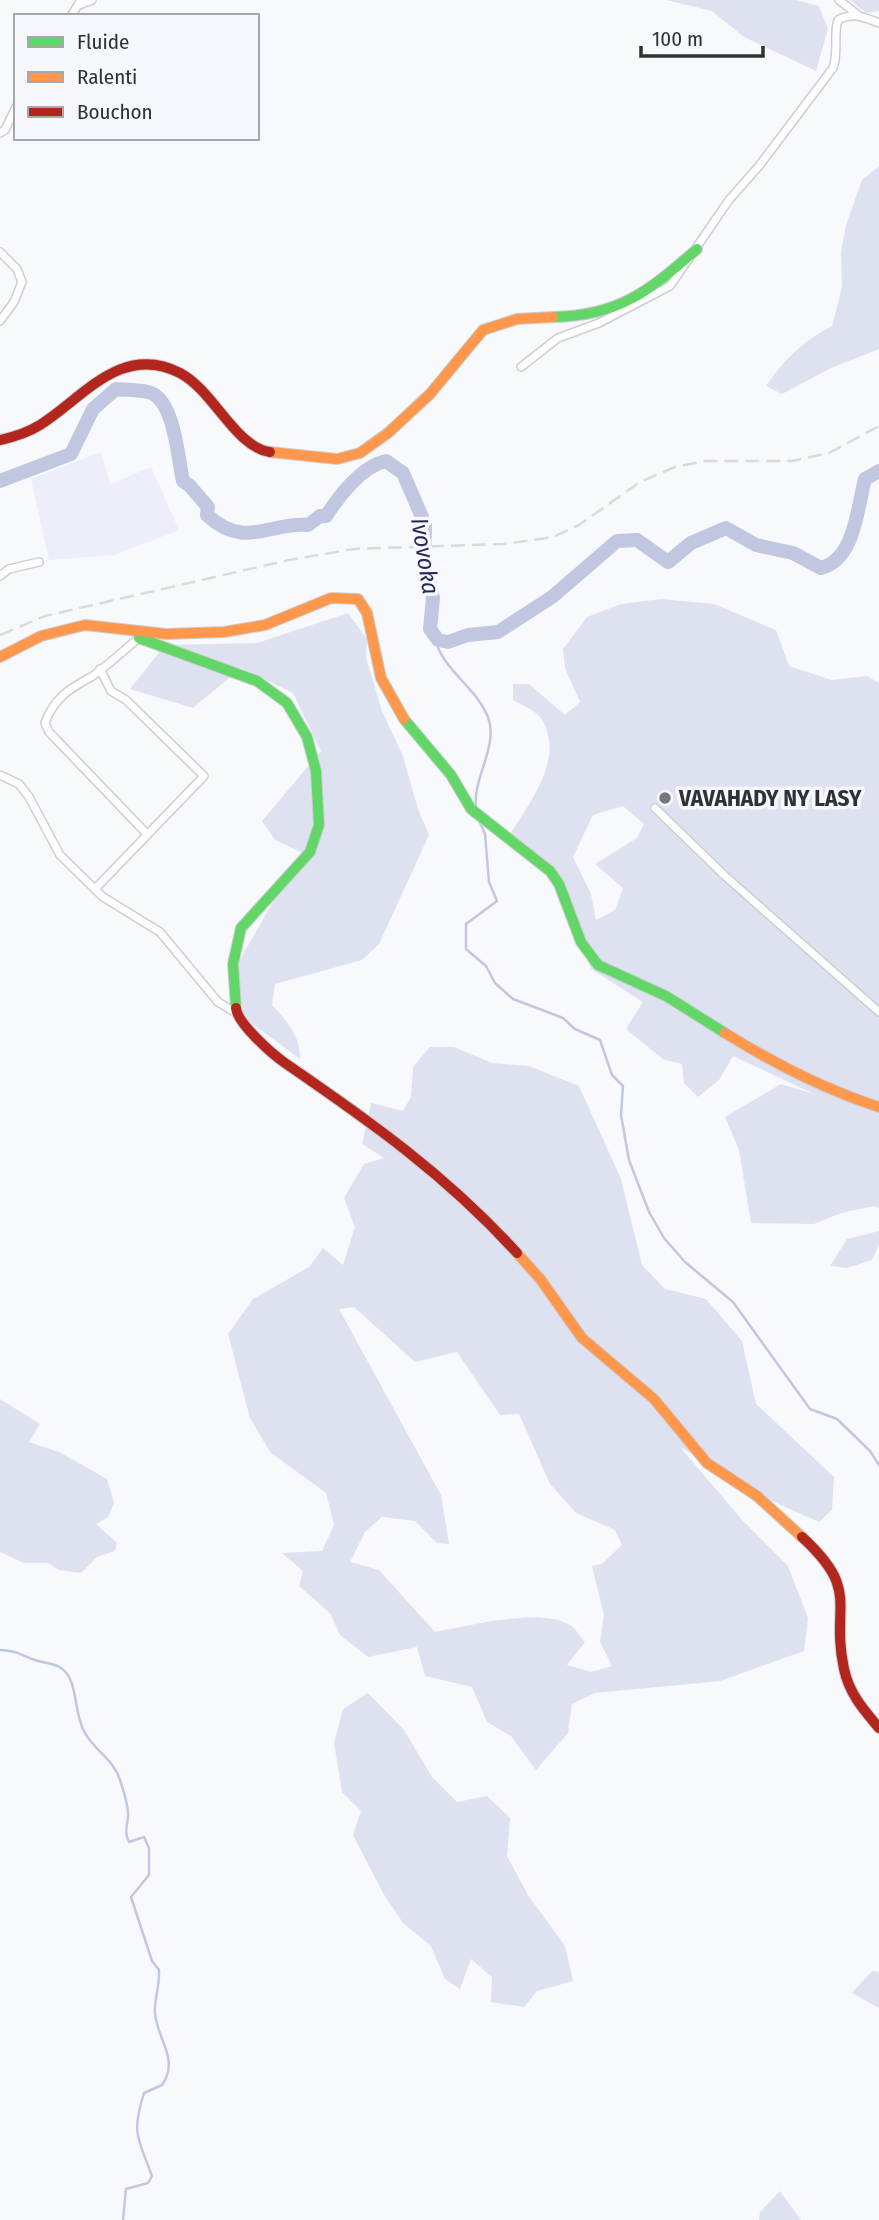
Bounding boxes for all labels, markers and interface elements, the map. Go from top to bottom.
legend [14,14,259,140]
scale bar [641,14,764,58]
text: 100 m [652,26,703,52]
text: Fluide [77,29,129,55]
text: Ralenti [77,64,137,90]
text: Bouchon [77,99,153,125]
water label: Ivovoka [405,516,445,596]
place label: VAVAHADY NY LASY [678,784,862,812]
marker: VAVAHADY NY LASY [657,790,673,806]

